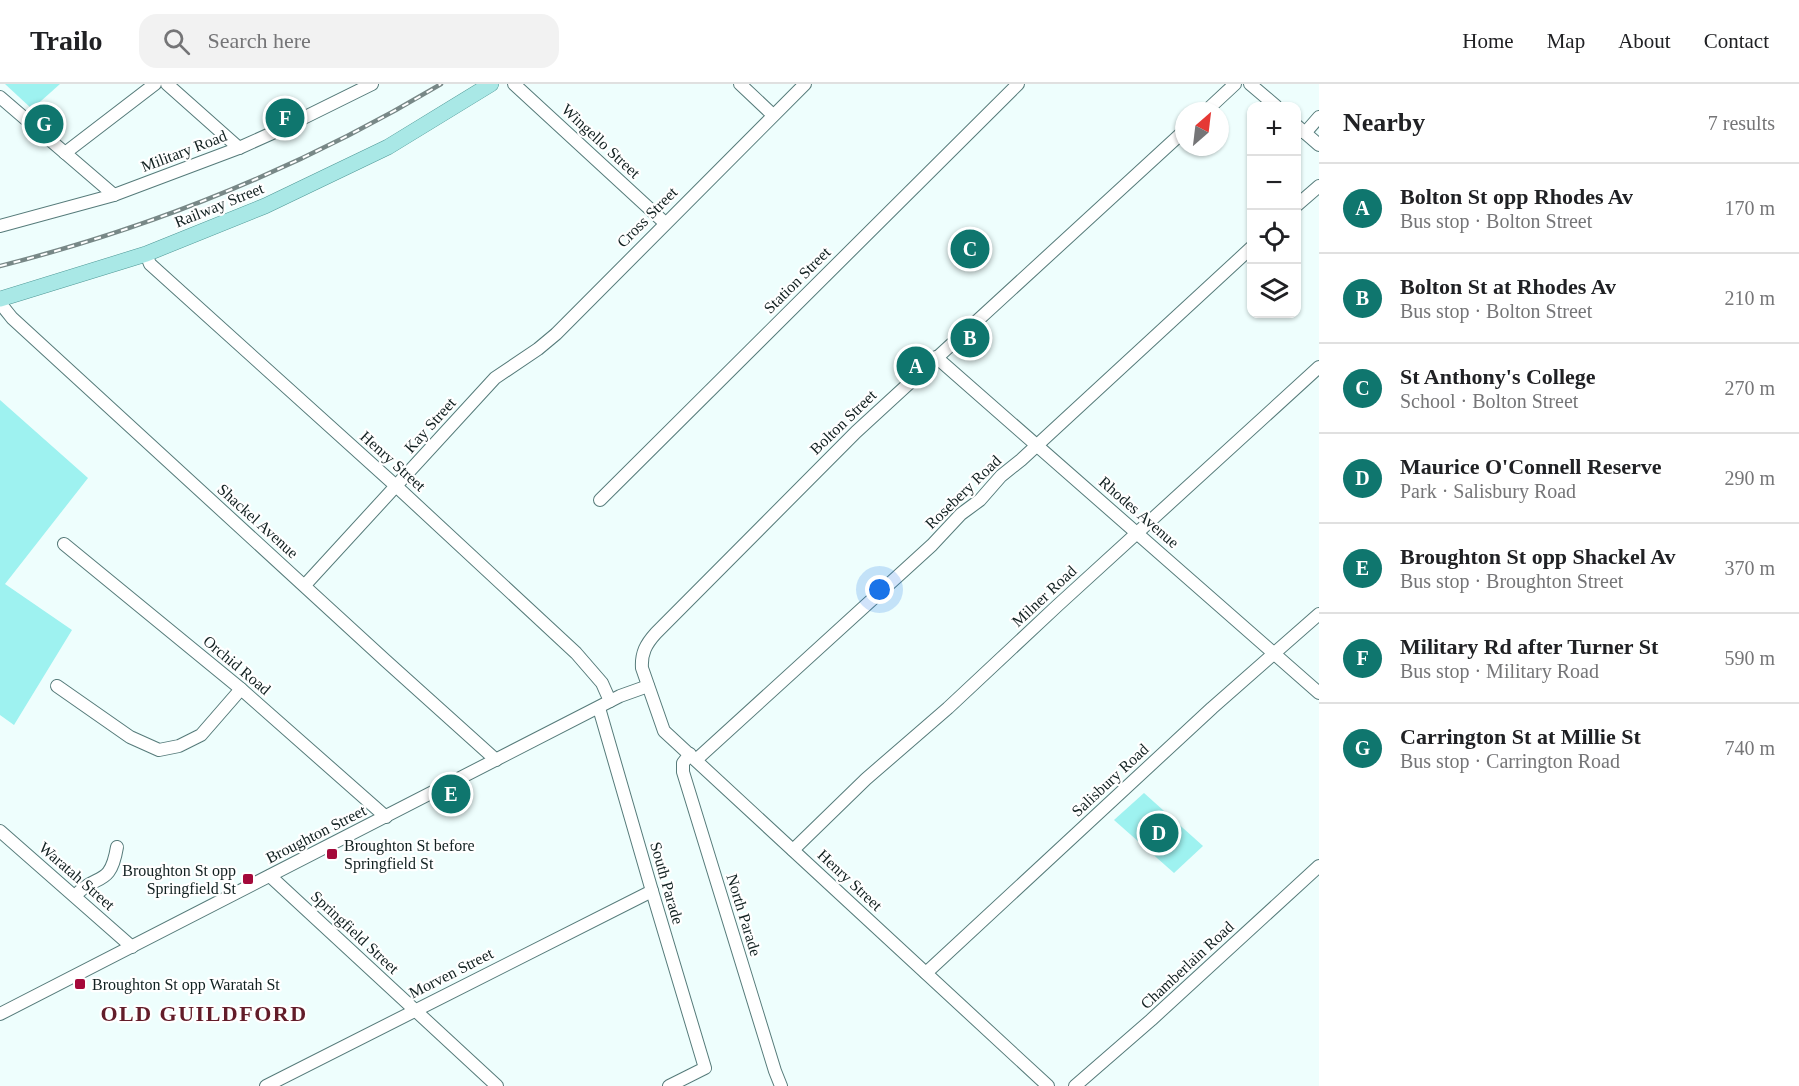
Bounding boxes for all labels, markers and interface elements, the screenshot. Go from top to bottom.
search box [139,14,559,68]
text: Trailo [30,25,103,56]
icon: search [160,25,193,58]
text: Search here [208,28,311,53]
text: Home [1462,29,1514,53]
text: Map [1547,29,1585,53]
text: About [1618,29,1671,53]
text: Contact [1704,29,1769,53]
pin: F [266,96,304,141]
street label: Wingello Street [558,101,644,183]
pin: G [24,102,63,147]
north arrow [1175,102,1229,156]
map controls [1247,102,1301,318]
button: + [1247,102,1301,156]
text: Nearby [1343,108,1425,137]
text: 7 results [1708,112,1775,134]
street label: Military Road [139,127,230,176]
button: − [1247,156,1301,210]
street label: Railway Street [172,179,267,232]
street label: Cross Street [613,183,681,251]
text: Bolton St opp Rhodes Av [1400,184,1633,209]
text: A [1355,197,1370,219]
text: 170 m [1724,197,1775,219]
button: locate [1247,210,1301,264]
text: Bus stop · Bolton Street [1400,210,1592,232]
pin: C [950,226,990,272]
street label: Station Street [760,243,834,317]
button: layers [1247,264,1301,318]
text: Bolton St at Rhodes Av [1400,274,1616,299]
text: B [1356,287,1369,309]
text: 210 m [1724,287,1775,309]
text: Bus stop · Bolton Street [1400,300,1592,322]
pin: B [950,316,990,360]
pin: A [896,344,936,388]
text: St Anthony's College [1400,364,1596,389]
text: C [1355,377,1370,399]
text: 270 m [1724,377,1775,399]
street label: Bolton Street [807,386,880,458]
text: School · Bolton Street [1400,390,1578,412]
street label: Kay Street [401,394,460,457]
street label: Henry Street [356,427,429,496]
street label: Rosebery Road [922,452,1005,533]
text: Maurice O'Connell Reserve [1400,454,1662,479]
text: D [1355,467,1370,489]
text: 290 m [1724,467,1775,489]
street label: Rhodes Avenue [1096,473,1182,551]
street label: Shackel Avenue [214,480,302,562]
text: Park · Salisbury Road [1400,480,1576,502]
text: Broughton St opp Shackel Av [1400,544,1676,569]
text: E [1356,557,1369,579]
text: 370 m [1724,557,1775,579]
street label: Milner Road [1008,562,1080,630]
text: Bus stop · Broughton Street [1400,570,1623,592]
your location [865,575,894,604]
street label: Orchid Road [200,632,274,698]
text: Military Rd after Turner St [1400,634,1658,659]
text: F [1356,647,1369,669]
text: 590 m [1724,647,1775,669]
text: Bus stop · Military Road [1400,660,1599,682]
text: Carrington St at Millie St [1400,724,1641,749]
text: G [1355,737,1370,759]
text: 740 m [1724,737,1775,759]
street label: Salisbury Road [1068,740,1152,820]
text: Bus stop · Carrington Road [1400,750,1620,772]
pin: E [432,772,470,816]
street label: Broughton Street [263,801,370,867]
pin: D [1140,810,1178,855]
place label: Broughton St before Springfield St [344,837,475,873]
street label: Waratah Street [36,839,119,914]
street label: South Parade [647,840,687,926]
street label: Henry Street [814,846,886,915]
marker: Broughton St before Springfield St [325,847,339,861]
place label: Broughton St opp Springfield St [122,862,237,898]
marker: Broughton St opp Springfield St [241,872,255,886]
street label: North Parade [723,872,765,958]
street label: Springfield Street [307,887,403,978]
street label: Chamberlain Road [1137,918,1237,1012]
street label: Morven Street [406,944,496,1001]
place label: Broughton St opp Waratah St [92,976,280,994]
marker: Broughton St opp Waratah St [73,977,87,991]
district label: OLD GUILDFORD [100,1001,308,1026]

